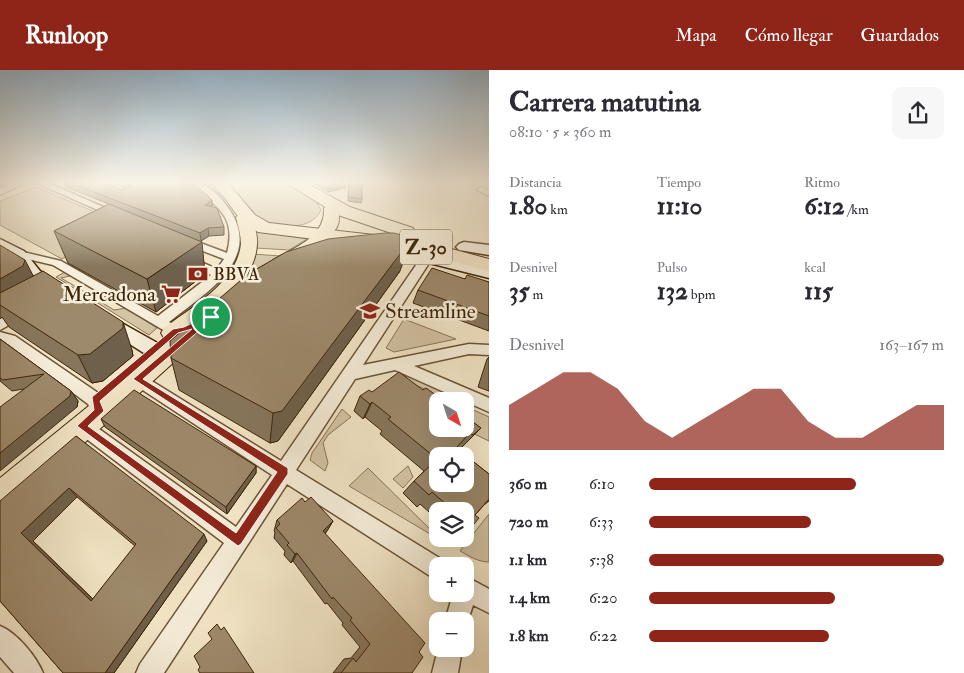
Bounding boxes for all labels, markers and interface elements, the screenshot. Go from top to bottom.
text: Runloop [25,20,108,51]
text: Mapa [676,24,717,47]
text: Cómo llegar [745,24,833,47]
text: Guardados [861,24,939,47]
text: Carrera matutina [509,85,700,120]
button: share [892,87,944,139]
text: 08:10 · 5 × 360 m [509,122,611,142]
text: Distancia [509,174,562,191]
text: Tiempo [657,174,701,191]
text: Ritmo [804,174,840,191]
text: 1.80 [509,191,547,222]
text: 11:10 [657,191,702,222]
text: 6:12 [804,191,845,222]
text: km [547,201,568,218]
text: /km [845,201,869,218]
road number: Z-30 [400,230,452,264]
text: Desnivel [509,259,557,276]
text: Pulso [657,259,687,276]
text: kcal [804,259,826,276]
bank icon: BBVA [187,263,209,285]
place label: BBVA [213,263,260,286]
text: 35 [509,276,530,307]
text: 132 [657,276,688,307]
text: 115 [804,276,833,307]
place label: Mercadona [63,281,156,308]
supermarket icon: Mercadona [160,283,182,305]
text: m [530,286,543,303]
text: bpm [688,286,716,303]
pin [190,296,232,338]
place label: Streamline [385,298,476,325]
school or university icon: Streamline [359,300,381,322]
icon: arrive [197,303,225,331]
text: Desnivel [509,335,564,355]
text: 163–167 m [879,335,944,355]
north arrow [429,392,474,438]
map controls [429,392,474,657]
button: locate [429,447,474,492]
text: 360 m [509,474,547,494]
text: 6:10 [589,474,615,494]
button: layers [429,502,474,547]
text: 720 m [509,512,548,532]
text: 6:33 [589,512,613,532]
text: 1.1 km [509,550,547,570]
text: 5:38 [589,550,614,570]
button: + [429,557,474,602]
text: 1.4 km [509,588,550,608]
text: 6:20 [589,588,617,608]
button: − [429,612,474,657]
text: 1.8 km [509,626,549,646]
text: 6:22 [589,626,617,646]

